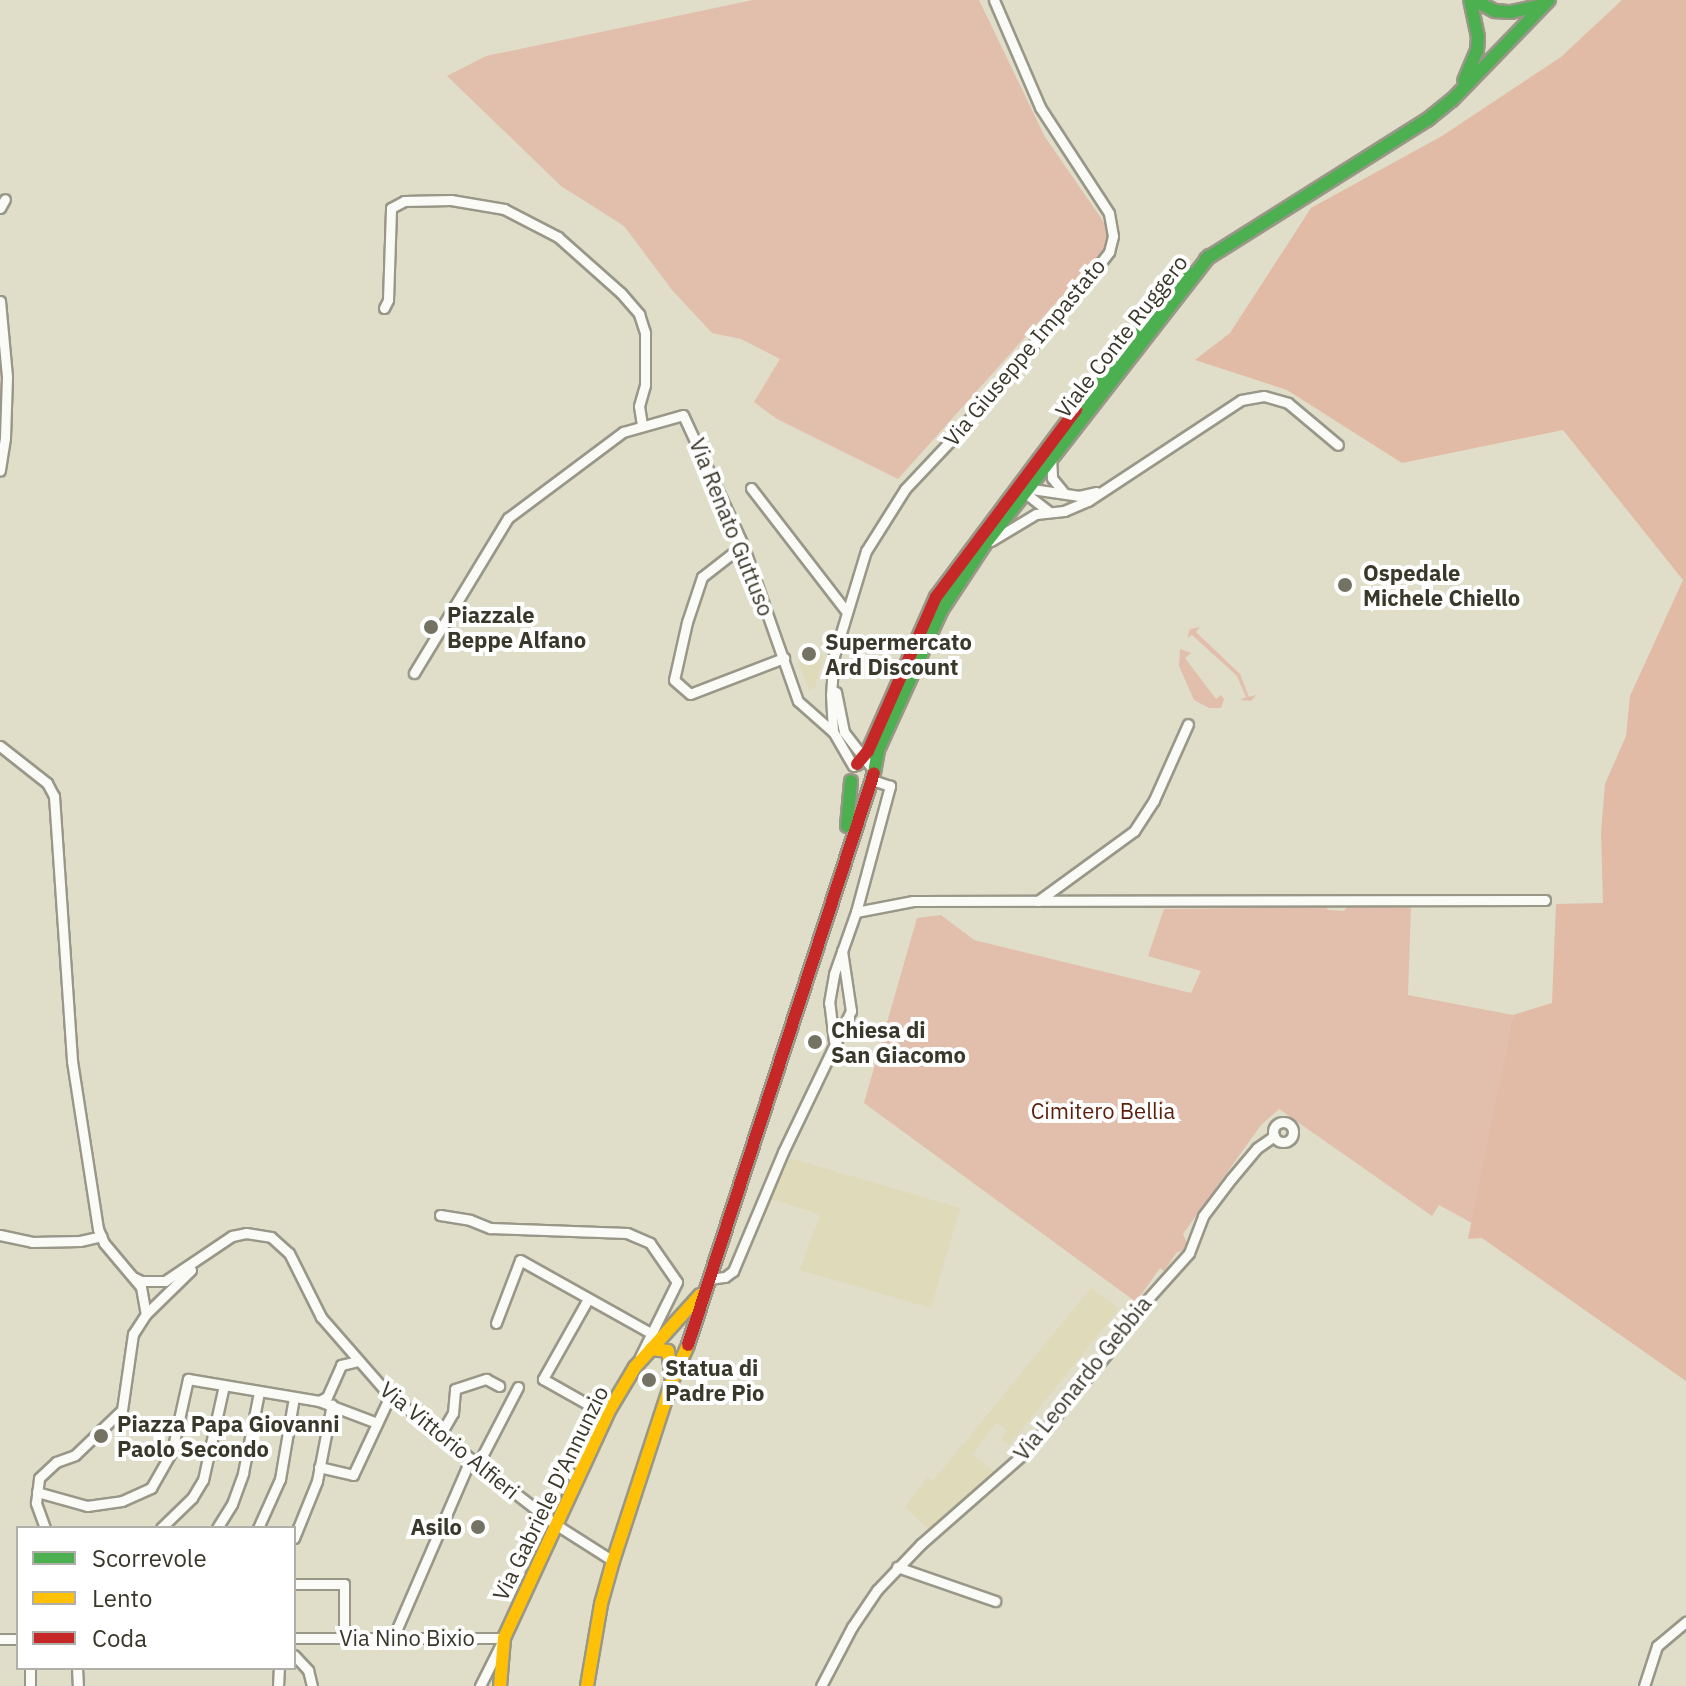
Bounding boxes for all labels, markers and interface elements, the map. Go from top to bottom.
street label: Viale Conte Ruggero [1049,249,1193,423]
street label: Via Giuseppe Impastato [938,253,1110,451]
street label: Via Renato Guttuso [684,434,780,620]
place label: Ospedale Michele Chiello [1363,559,1520,610]
marker: Ospedale Michele Chiello [1334,574,1356,596]
place label: Piazzale Beppe Alfano [447,601,586,652]
marker: Piazzale Beppe Alfano [422,618,440,636]
place label: Supermercato Ard Discount [825,628,972,680]
marker: Supermercato Ard Discount [800,645,818,663]
place label: Chiesa di San Giacomo [831,1016,966,1068]
marker: Chiesa di San Giacomo [806,1033,824,1051]
park label: Cimitero Bellia [1031,1098,1175,1124]
street label: Via Leonardo Gebbia [1008,1291,1156,1465]
place label: Statua di Padre Pio [665,1354,764,1406]
marker: Statua di Padre Pio [640,1371,658,1389]
street label: Via Vittorio Alfieri [375,1376,525,1504]
street label: Via Gabriele D'Annunzio [487,1381,613,1605]
place label: Piazza Papa Giovanni Paolo Secondo [117,1410,339,1462]
marker: Piazza Papa Giovanni Paolo Secondo [92,1427,110,1445]
place label: Asilo [410,1514,462,1540]
marker: Asilo [469,1518,487,1536]
legend [16,1526,296,1670]
text: Scorrevole [92,1542,207,1574]
text: Lento [92,1582,152,1614]
text: Coda [92,1622,147,1654]
street label: Via Nino Bixio [339,1625,475,1651]

